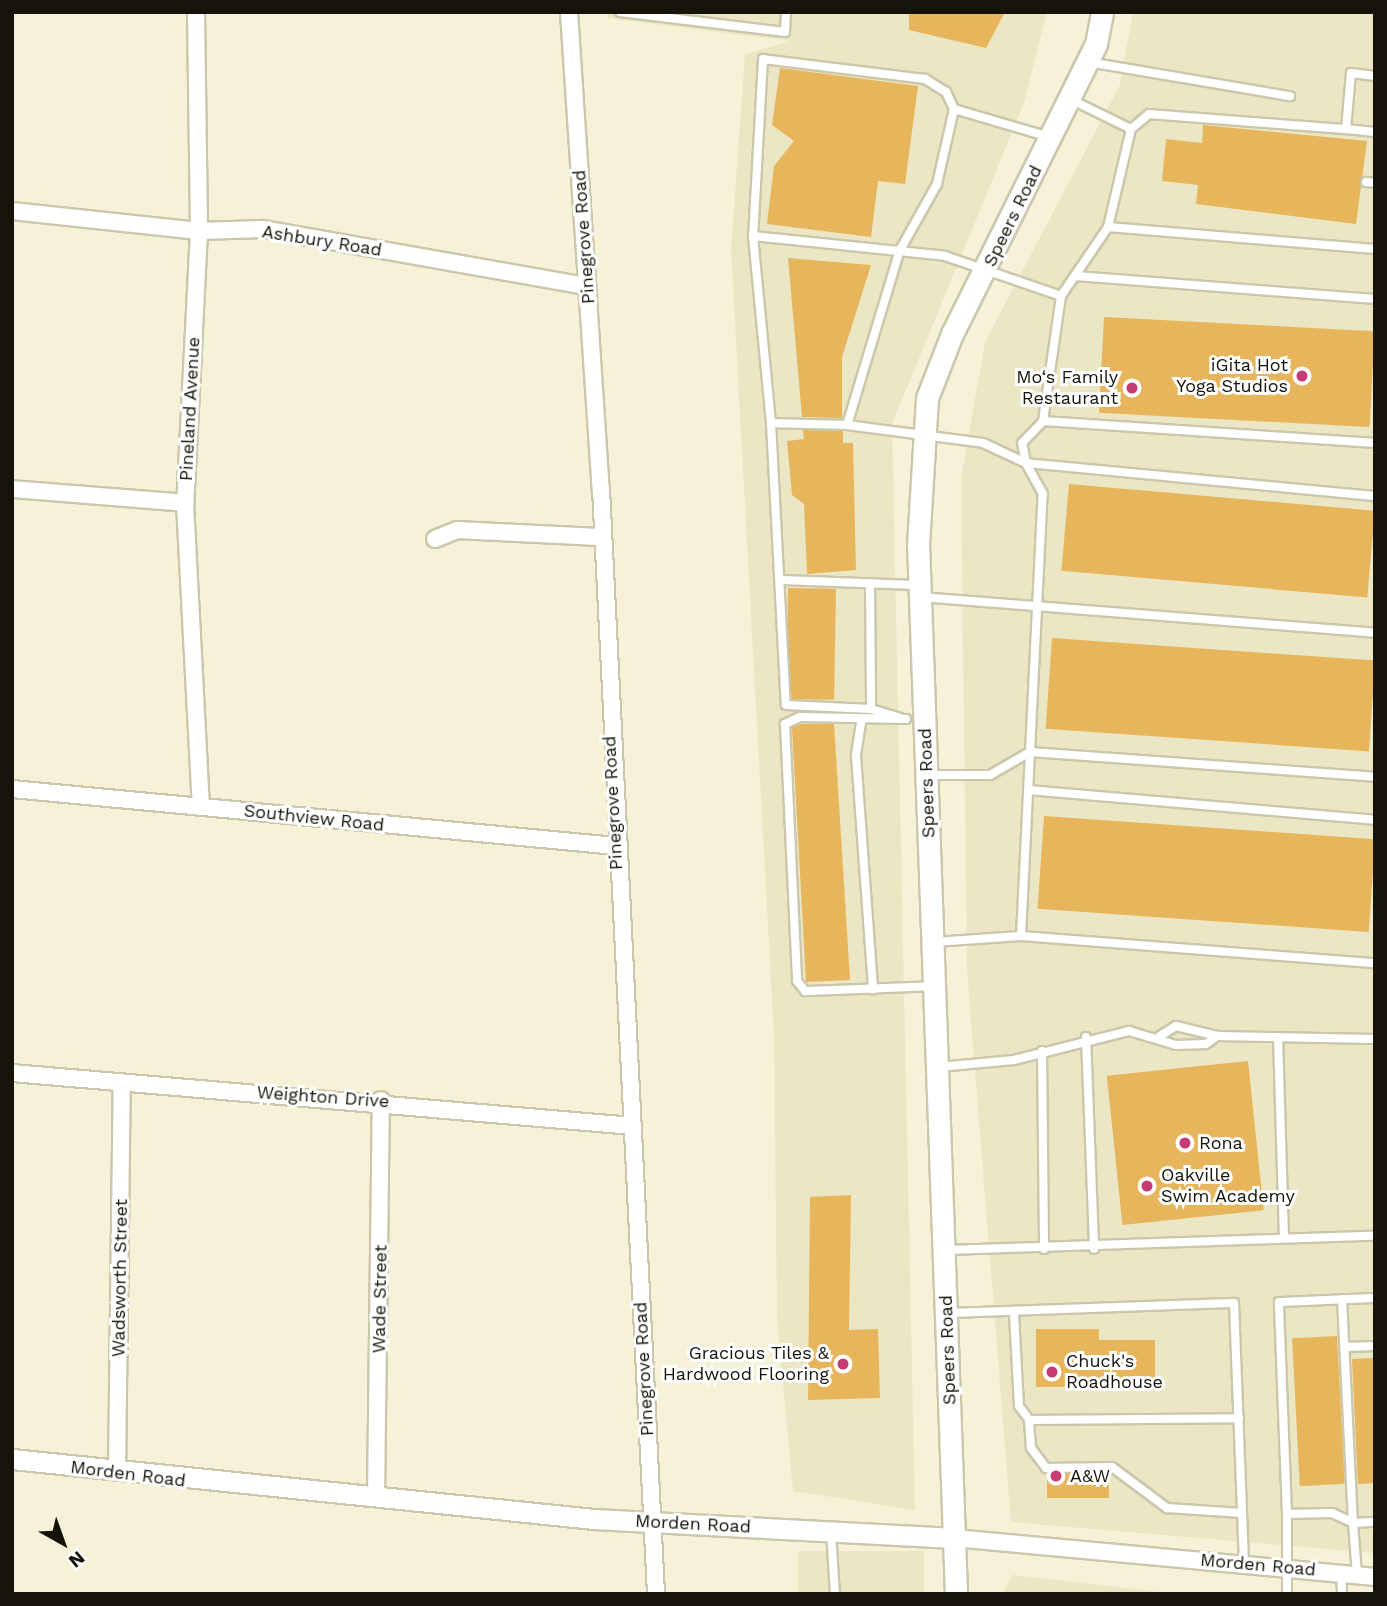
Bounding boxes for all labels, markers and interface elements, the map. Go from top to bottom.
street label: Speers Road [979,162,1047,270]
street label: Pinegrove Road [569,169,599,305]
street label: Ashbury Road [260,221,384,261]
street label: Pineland Avenue [175,336,205,482]
place label: iGita Hot Yoga Studios [1176,355,1288,398]
place label: Mo‘s Family Restaurant [1016,367,1118,410]
marker: iGita Hot Yoga Studios [1294,368,1310,384]
marker: Mo‘s Family Restaurant [1124,380,1140,396]
street label: Speers Road [914,728,940,838]
street label: Pinegrove Road [599,735,627,871]
street label: Southview Road [243,800,385,836]
street label: Weighton Drive [256,1082,390,1112]
place label: Rona [1199,1132,1243,1154]
marker: Rona [1177,1135,1193,1151]
place label: Oakville Swim Academy [1161,1165,1296,1208]
marker: Oakville Swim Academy [1139,1178,1155,1194]
street label: Wadsworth Street [108,1199,132,1357]
street label: Wade Street [368,1244,392,1354]
street label: Speers Road [935,1295,961,1405]
street label: Pinegrove Road [630,1301,658,1437]
place label: Gracious Tiles & Hardwood Flooring [663,1343,829,1386]
place label: Chuck's Roadhouse [1066,1351,1163,1394]
marker: Gracious Tiles & Hardwood Flooring [835,1356,851,1372]
marker: Chuck's Roadhouse [1044,1364,1060,1380]
street label: Morden Road [69,1456,187,1492]
place label: A&W [1070,1465,1110,1487]
marker: A&W [1048,1468,1064,1484]
north arrow [28,1508,98,1578]
street label: Morden Road [635,1510,751,1538]
text: N [64,1546,90,1573]
street label: Morden Road [1199,1549,1317,1581]

